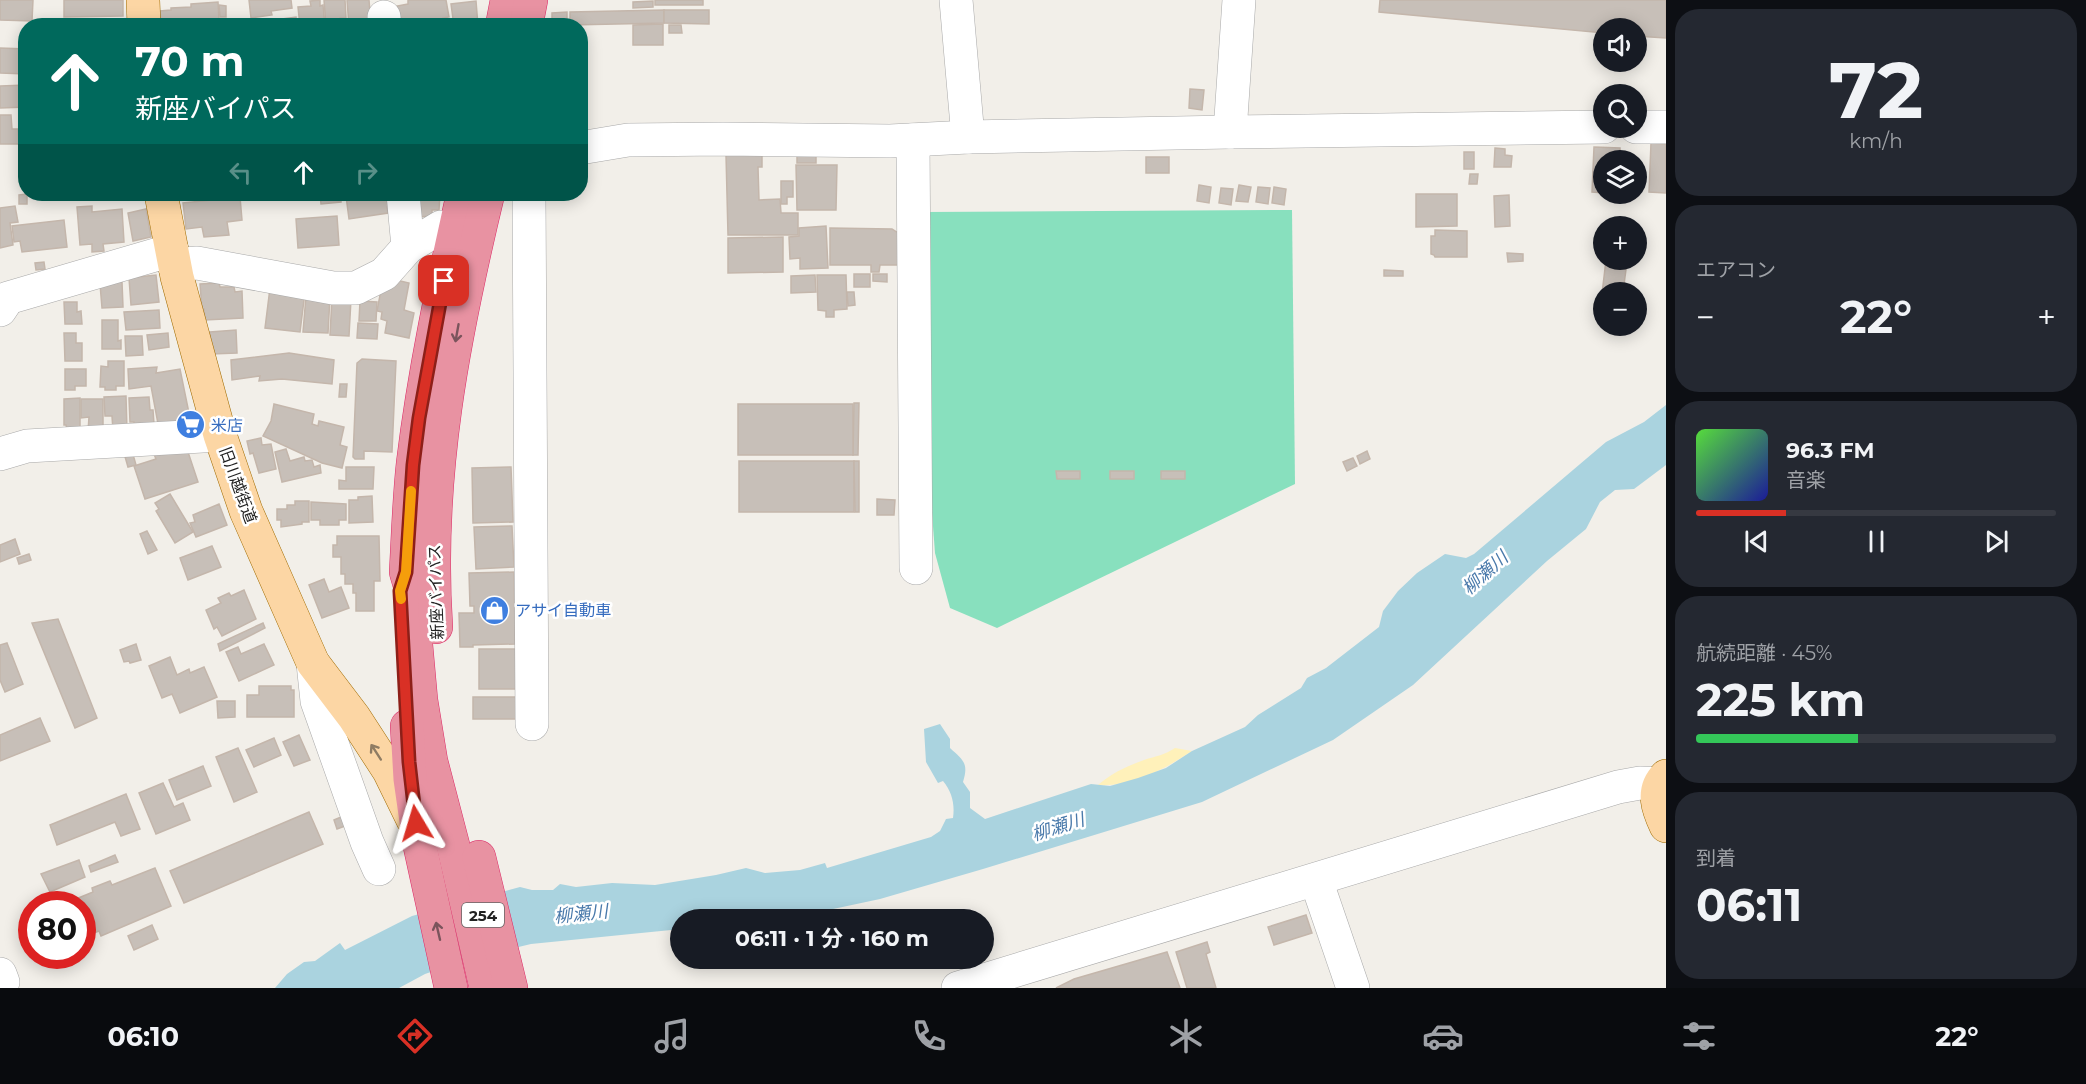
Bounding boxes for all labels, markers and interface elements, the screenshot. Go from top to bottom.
map controls [1593,18,1647,336]
button: sound [1593,18,1647,72]
text: 70 m [135,35,245,87]
icon: ahead [36,42,114,120]
text: 72 [1829,42,1923,138]
button: search [1593,84,1647,138]
text: 新座バイパス [135,92,296,125]
text: km/h [1849,129,1903,153]
button: layers [1593,150,1647,204]
icon: left [224,156,257,189]
icon: ahead [287,156,320,189]
icon: right [350,156,383,189]
button: + [1593,216,1647,270]
pin [418,255,469,306]
text: エアコン [1696,258,1776,282]
icon: arrive [427,264,460,297]
button: − [1593,282,1647,336]
text: 22° [1840,289,1912,344]
text: − [1696,297,1715,337]
text: + [2037,297,2056,337]
one-way arrow [452,322,463,342]
supermarket icon: 米店 [174,409,206,441]
place label: 米店 [211,416,243,435]
text: 96.3 FM [1786,437,1875,464]
street label: 旧川越街道 [215,444,261,526]
text: 音楽 [1786,468,1826,492]
icon: previous [1740,525,1773,558]
icon: pause [1860,525,1893,558]
icon: next [1980,525,2013,558]
street label: 新座バイパス [425,544,447,640]
water label: 柳瀬川 [1458,545,1514,599]
shop icon: アサイ自動車 [478,594,510,626]
place label: アサイ自動車 [515,601,611,620]
text: 航続距離 · 45% [1696,641,1832,665]
text: 225 km [1696,672,1865,727]
one-way arrow [370,743,383,760]
position arrow [384,791,448,855]
water label: 柳瀬川 [1029,808,1089,845]
text: 到着 [1696,846,1736,870]
text: 06:11 [1696,877,1802,932]
speed limit sign: 80 [18,891,96,969]
water label: 柳瀬川 [553,900,611,928]
road number: 254 [462,903,504,927]
one-way arrow [432,922,444,941]
text: 06:11 · 1 分 · 160 m [735,925,929,952]
icon: directions [394,1015,436,1057]
icon: music [651,1015,693,1057]
icon: phone [908,1015,950,1057]
icon: climate [1165,1015,1207,1057]
icon: car [1422,1015,1464,1057]
icon: filters [1678,1015,1720,1057]
text: 06:10 [107,1020,179,1053]
text: 22° [1935,1020,1978,1053]

